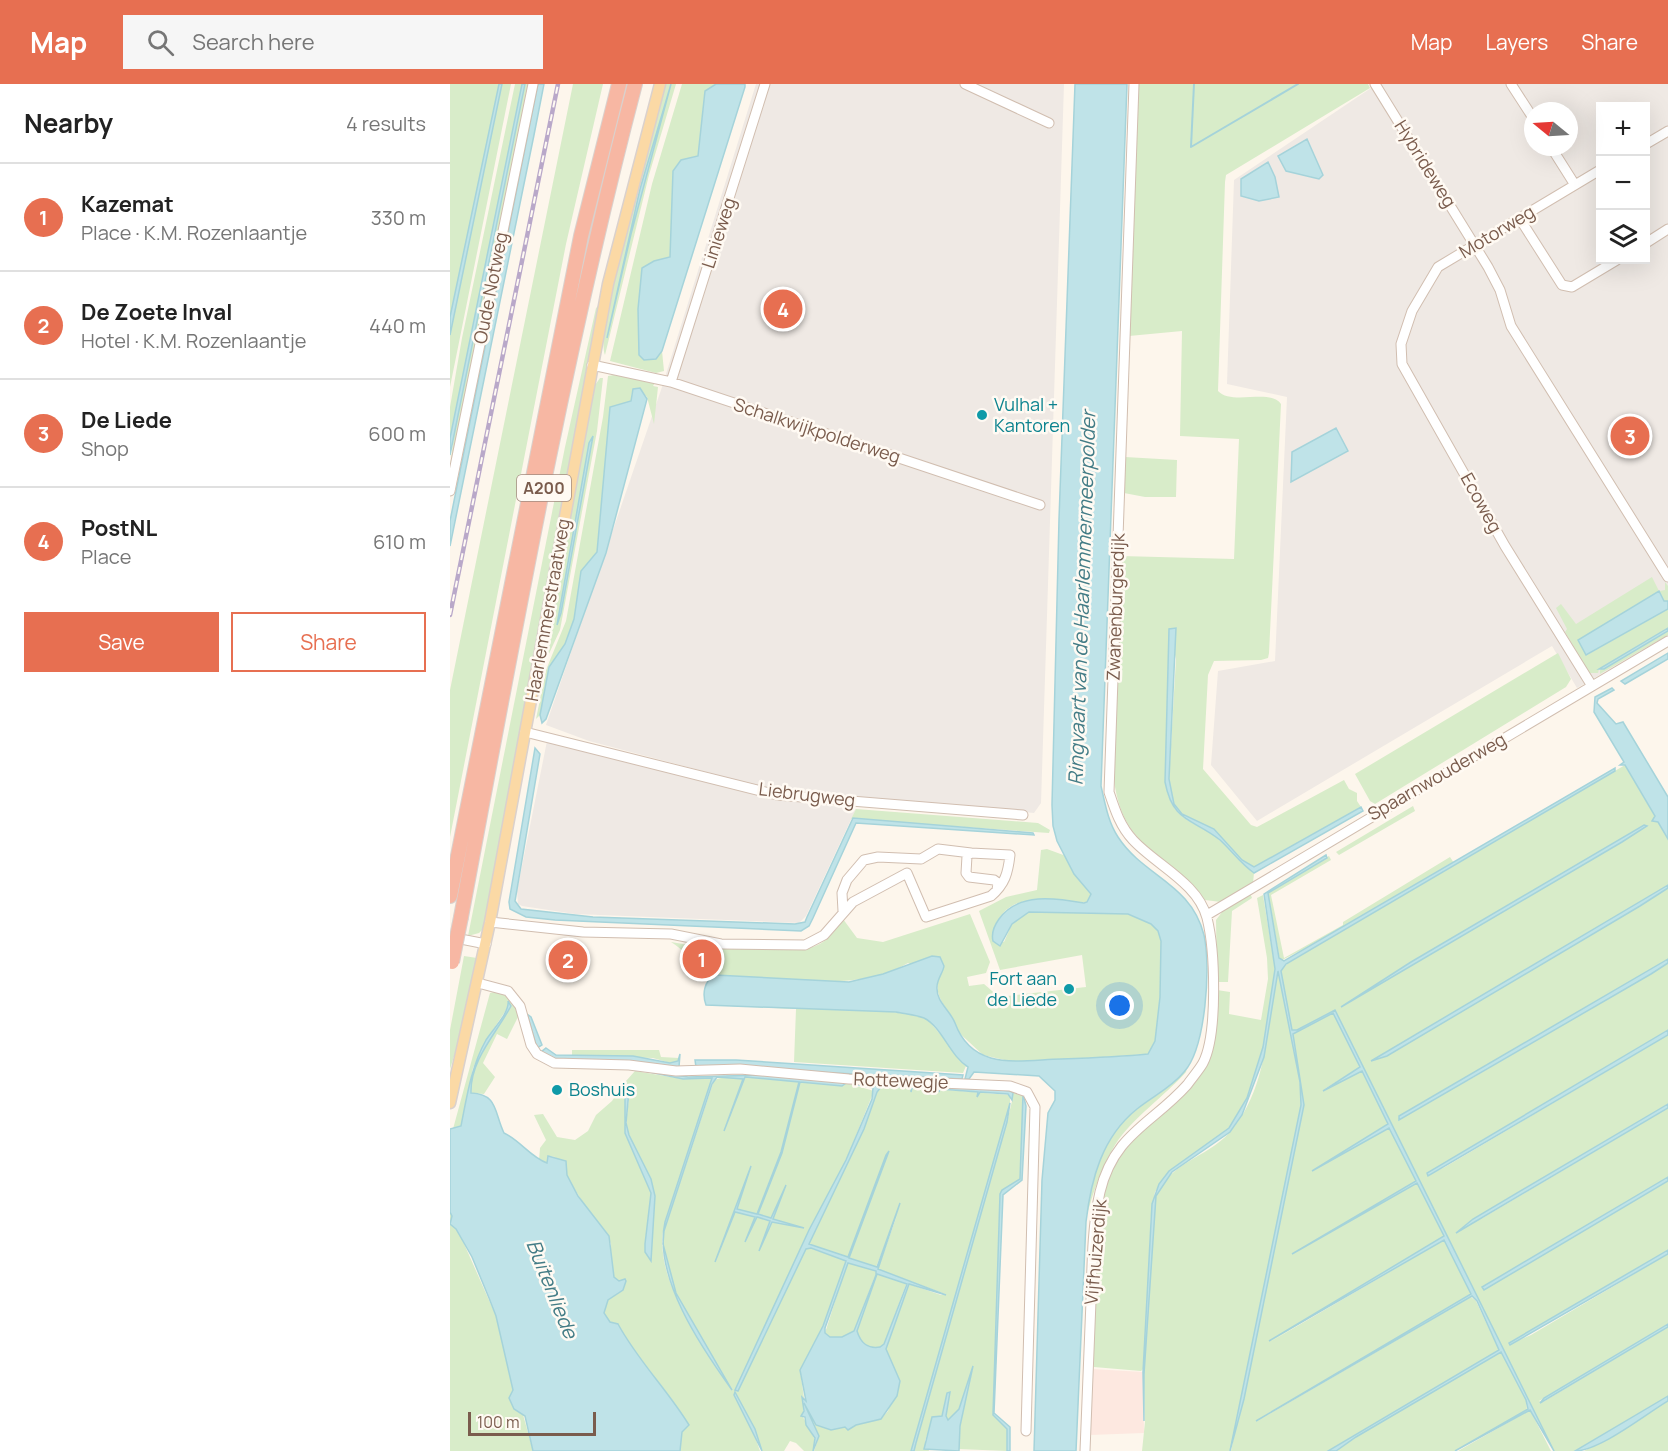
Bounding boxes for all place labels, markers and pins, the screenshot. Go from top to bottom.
pin: 4 [764,286,802,332]
place label: Vulhal + Kantoren [994,392,1070,437]
marker: Vulhal + Kantoren [975,408,989,422]
pin: 3 [1610,414,1650,458]
pin: 1 [682,936,722,982]
pin: 2 [548,938,588,982]
place label: Fort aan de Liede [987,966,1057,1011]
marker: Fort aan de Liede [1062,982,1076,996]
place label: Boshuis [569,1077,635,1101]
marker: Boshuis [550,1083,564,1097]

